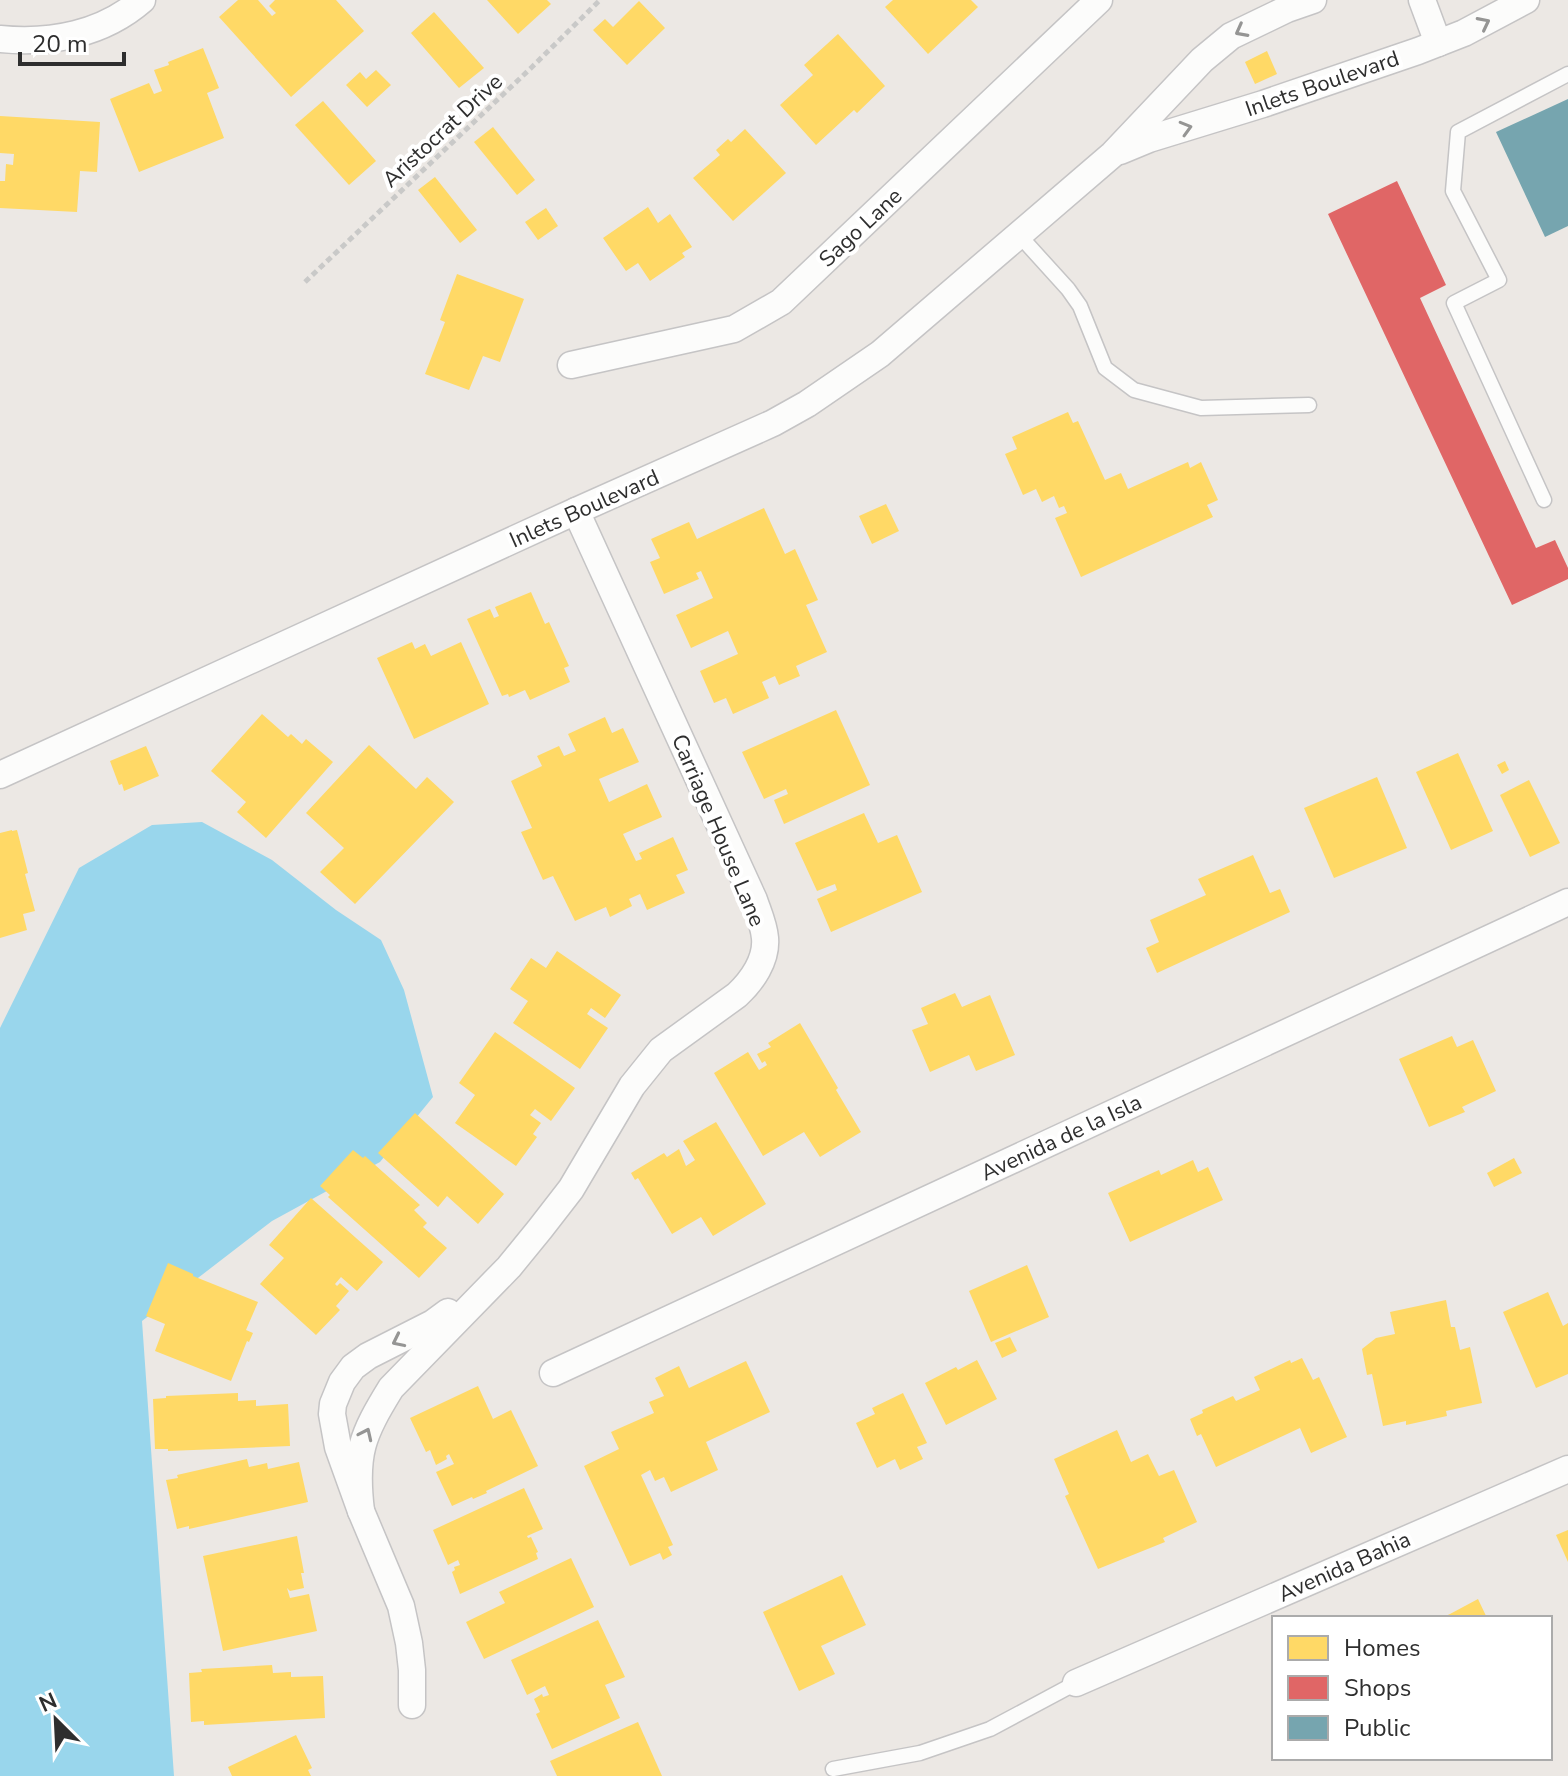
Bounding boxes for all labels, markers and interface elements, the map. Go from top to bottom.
scale bar [20,16,124,66]
one-way arrow [1476,17,1491,32]
one-way arrow [1235,21,1250,36]
text: 20 m [32,28,88,60]
street label: Inlets Boulevard [1241,44,1403,124]
street label: Aristocrat Drive [376,67,509,194]
one-way arrow [1179,121,1193,137]
street label: Sago Lane [813,181,909,274]
street label: Inlets Boulevard [505,462,664,555]
street label: Carriage House Lane [664,730,772,931]
street label: Avenida de la Isla [976,1087,1147,1188]
one-way arrow [391,1331,406,1347]
one-way arrow [356,1428,372,1443]
street label: Avenida Bahia [1274,1524,1415,1609]
legend [1272,1616,1552,1760]
text: Homes [1344,1632,1420,1664]
text: Shops [1344,1672,1411,1704]
north arrow [16,1680,96,1760]
text: N [35,1686,62,1720]
text: Public [1344,1712,1410,1744]

